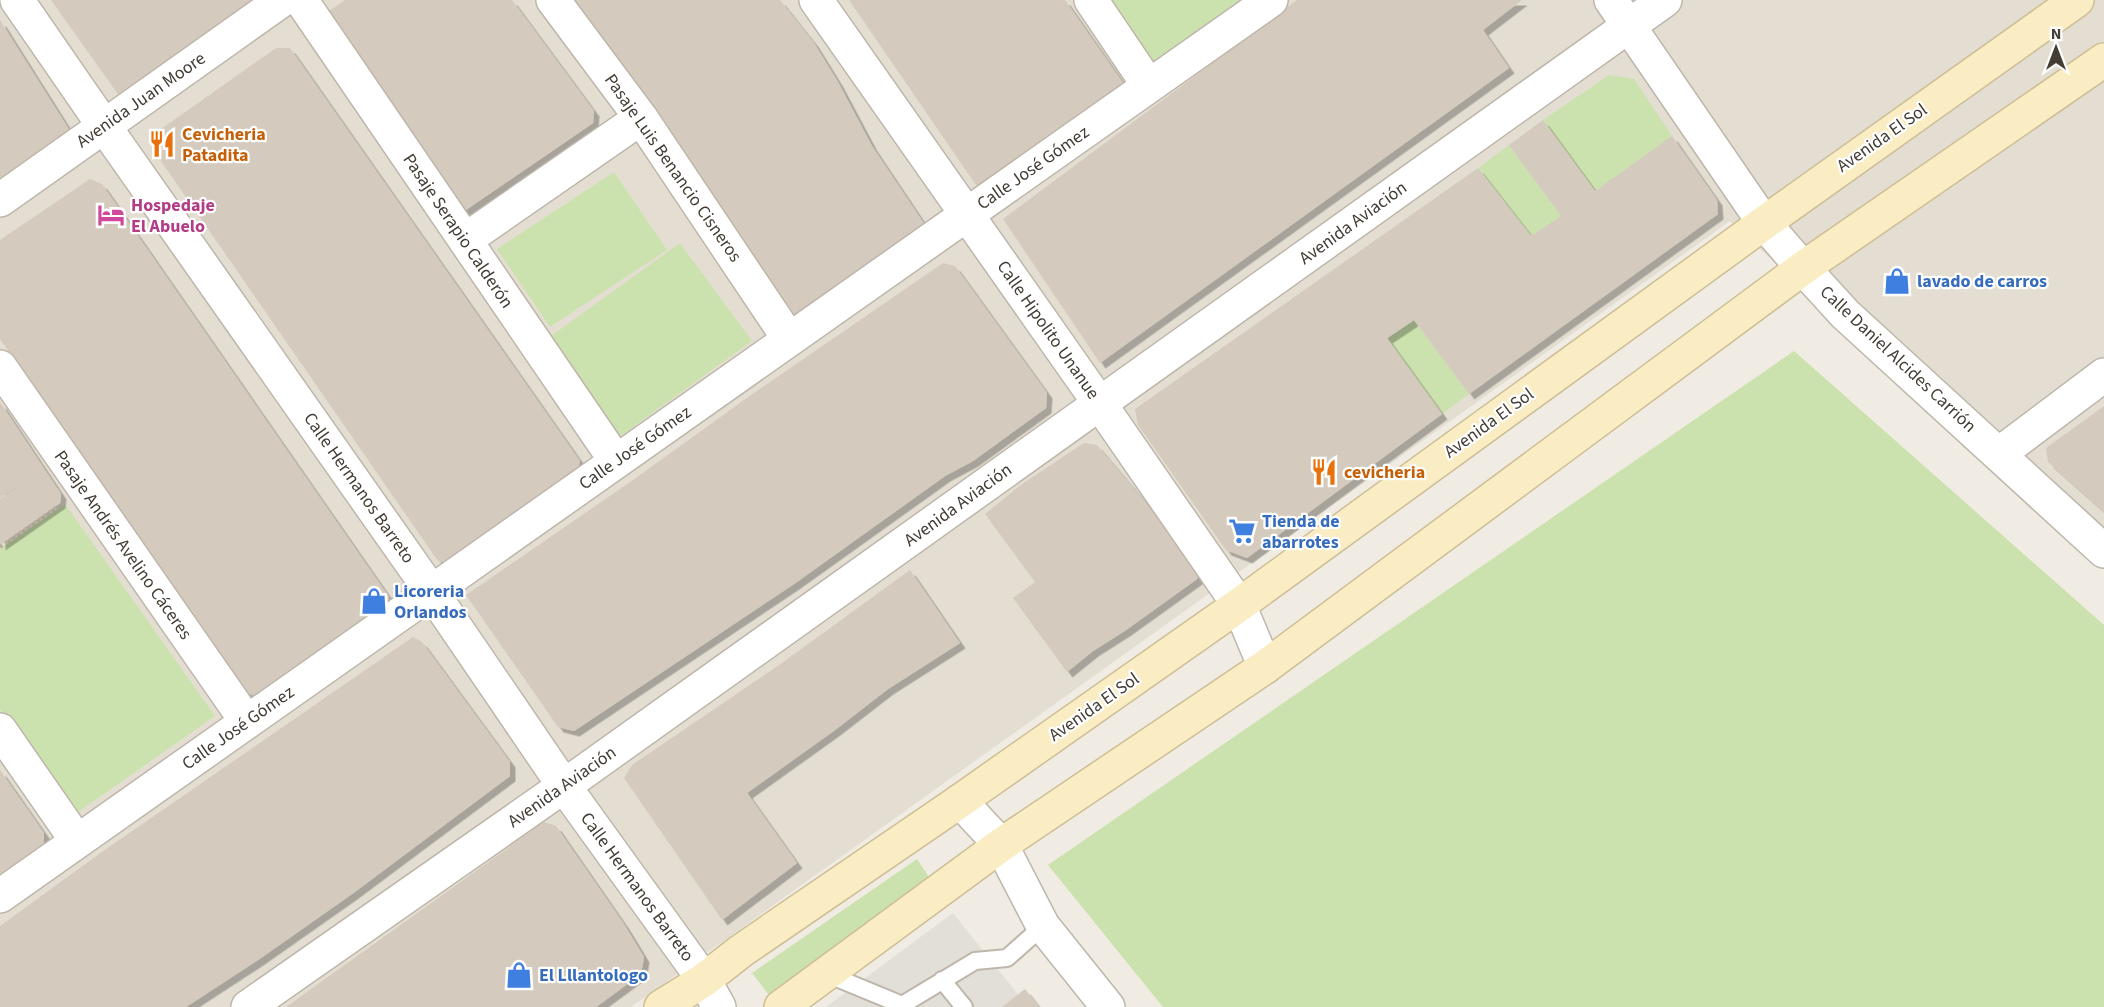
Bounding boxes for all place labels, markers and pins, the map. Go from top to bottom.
place label: Cevicheria Patadita [182,122,266,168]
restaurant icon: Cevicheria Patadita [147,129,177,159]
place label: Hospedaje El Abuelo [131,193,215,239]
hotel icon: Hospedaje El Abuelo [96,200,126,230]
shop icon: lavado de carros [1882,266,1912,296]
place label: lavado de carros [1917,269,2047,294]
restaurant icon: cevicheria [1309,457,1339,487]
place label: cevicheria [1344,460,1425,485]
place label: Tienda de abarrotes [1262,509,1340,555]
supermarket icon: Tienda de abarrotes [1227,516,1257,546]
place label: Licoreria Orlandos [394,579,467,625]
shop icon: Licoreria Orlandos [359,586,389,616]
shop icon: El Lllantologo [504,960,534,990]
place label: El Lllantologo [539,963,648,988]

